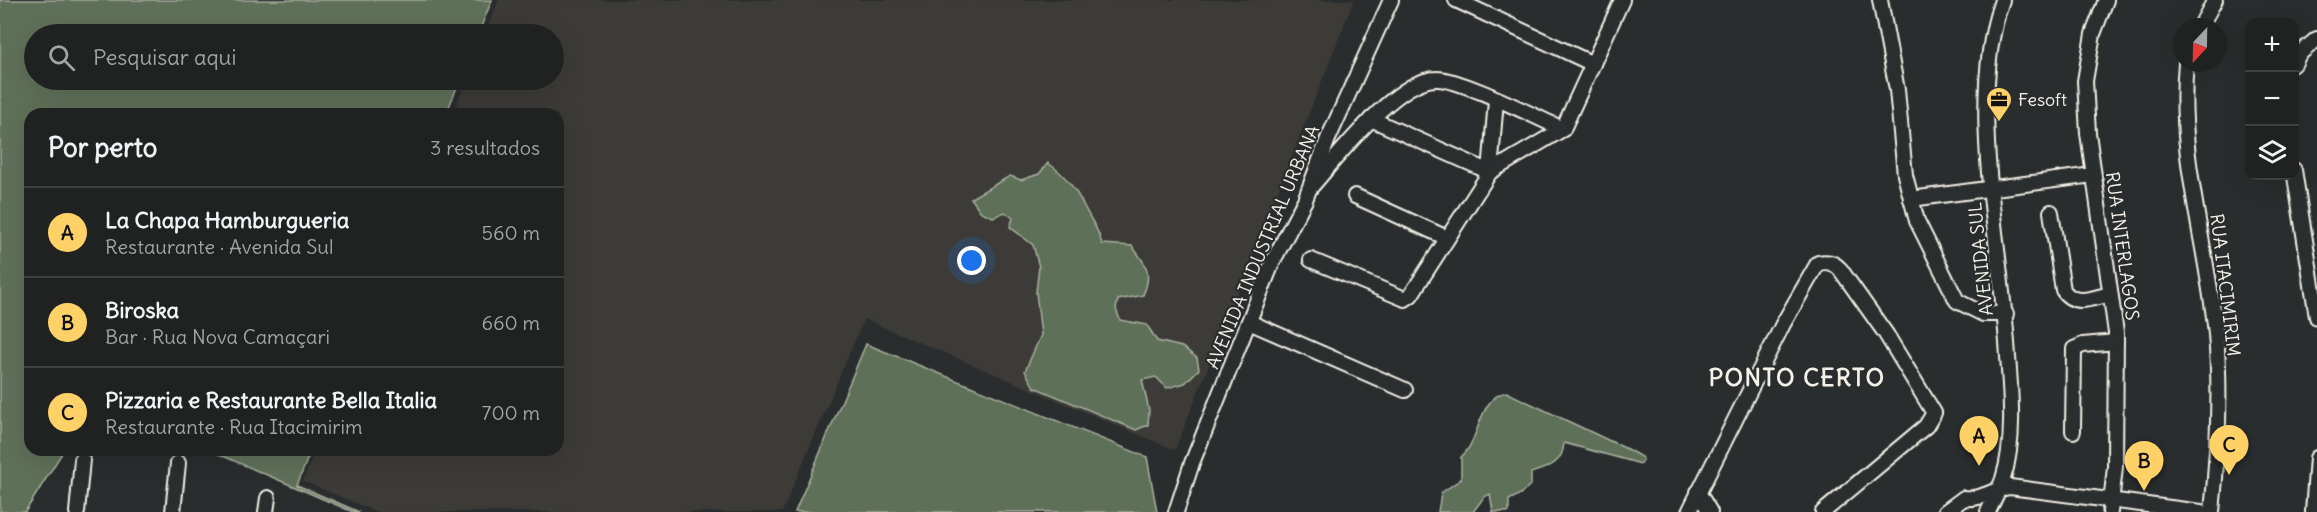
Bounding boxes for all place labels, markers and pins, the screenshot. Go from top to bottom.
office icon: Fesoft [1984,85,2014,123]
place label: Fesoft [2018,88,2067,111]
pin: A [1960,416,1998,466]
pin: C [2210,426,2248,475]
pin: B [2124,442,2164,491]

